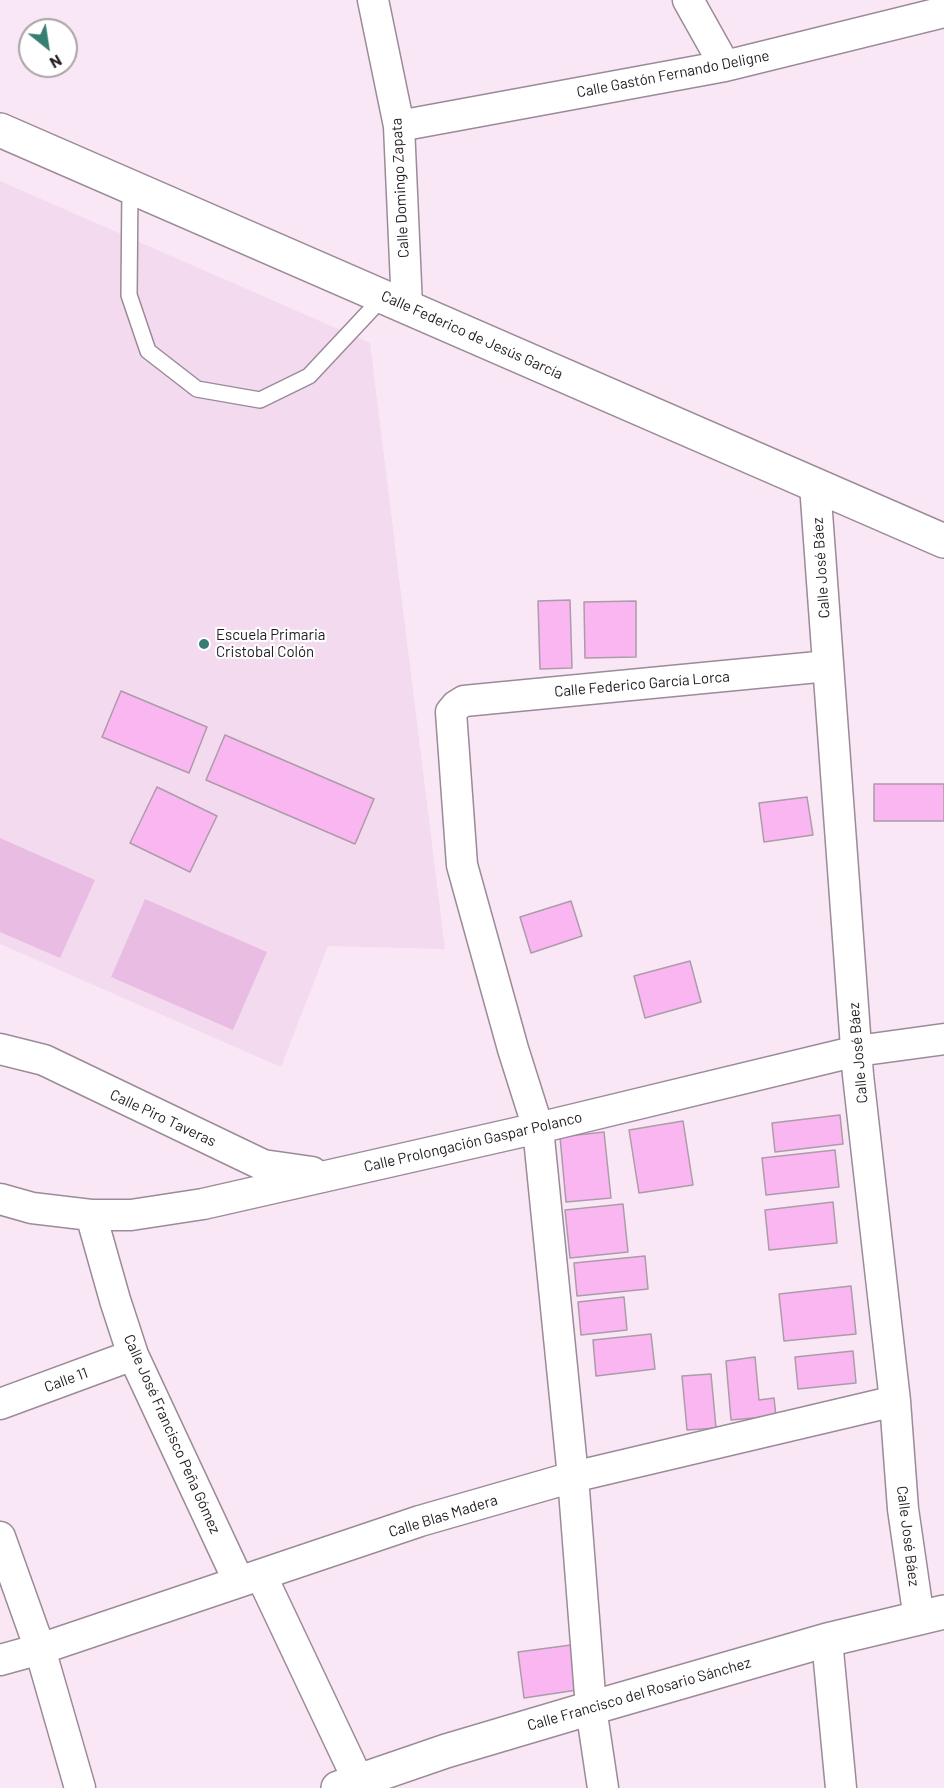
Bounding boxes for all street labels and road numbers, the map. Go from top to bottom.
street label: Calle Gastón Fernando Deligne [575,46,771,102]
street label: Calle Domingo Zapata [387,117,413,259]
street label: Calle Federico de Jesús García [378,287,566,383]
street label: Calle José Báez [808,517,834,619]
street label: Calle Federico García Lorca [553,667,731,701]
street label: Calle José Báez [845,1002,871,1104]
street label: Calle Piro Taveras [107,1086,219,1150]
street label: Calle Prolongación Gaspar Polanco [362,1108,584,1176]
street label: Calle José Francisco Peña Gómez [120,1332,224,1536]
street label: Calle 11 [42,1364,90,1396]
street label: Calle José Báez [893,1485,923,1587]
street label: Calle Blas Madera [386,1491,500,1541]
street label: Calle Francisco del Rosario Sánchez [525,1653,753,1735]

